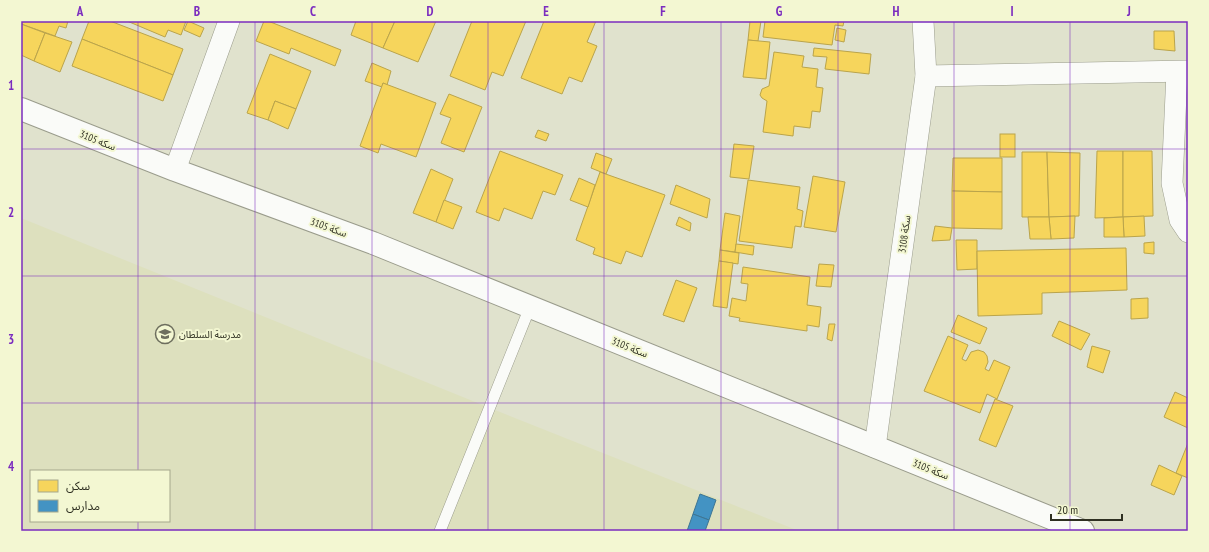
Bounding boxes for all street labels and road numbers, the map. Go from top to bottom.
street label: سكه 3105 [78,127,118,154]
street label: سكة 3108 [895,214,914,254]
street label: سكة 3105 [309,215,349,240]
street label: سكة 3105 [610,334,650,361]
street label: سكة 3105 [911,456,951,483]

